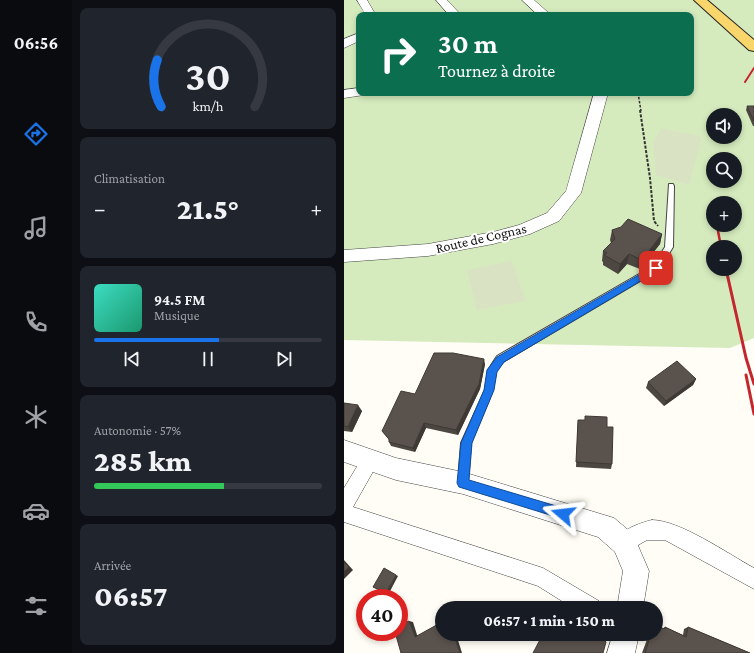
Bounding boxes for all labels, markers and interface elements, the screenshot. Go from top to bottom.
icon: right [372,28,424,80]
text: 30 m [438,28,498,59]
text: 06:56 [14,33,58,53]
text: 30 [185,52,231,98]
text: Tournez à droite [438,61,555,81]
text: km/h [193,97,224,113]
map controls [706,108,742,276]
button: sound [706,108,742,144]
icon: directions [22,120,50,148]
button: search [706,152,742,188]
text: Climatisation [94,171,165,186]
text: 21.5° [177,192,239,225]
text: − [94,196,106,221]
text: + [310,196,322,221]
button: + [706,196,742,232]
icon: music [22,214,50,242]
street label: Route de Cognas [434,220,528,256]
button: − [706,240,742,276]
pin [639,251,673,285]
icon: arrive [645,257,667,279]
text: 94.5 FM [154,292,205,308]
icon: phone [22,308,50,336]
text: Musique [154,308,199,323]
icon: previous [121,348,143,370]
icon: pause [197,348,219,370]
icon: next [273,348,295,370]
icon: climate [22,403,50,431]
text: Autonomie · 57% [94,423,181,438]
text: 285 km [94,444,191,477]
position arrow [542,493,584,535]
icon: car [22,497,50,525]
text: Arrivée [94,558,131,573]
text: 06:57 [94,579,168,612]
speed limit sign: 40 [356,589,408,641]
icon: filters [22,592,50,620]
text: 06:57 · 1 min · 150 m [483,613,615,629]

